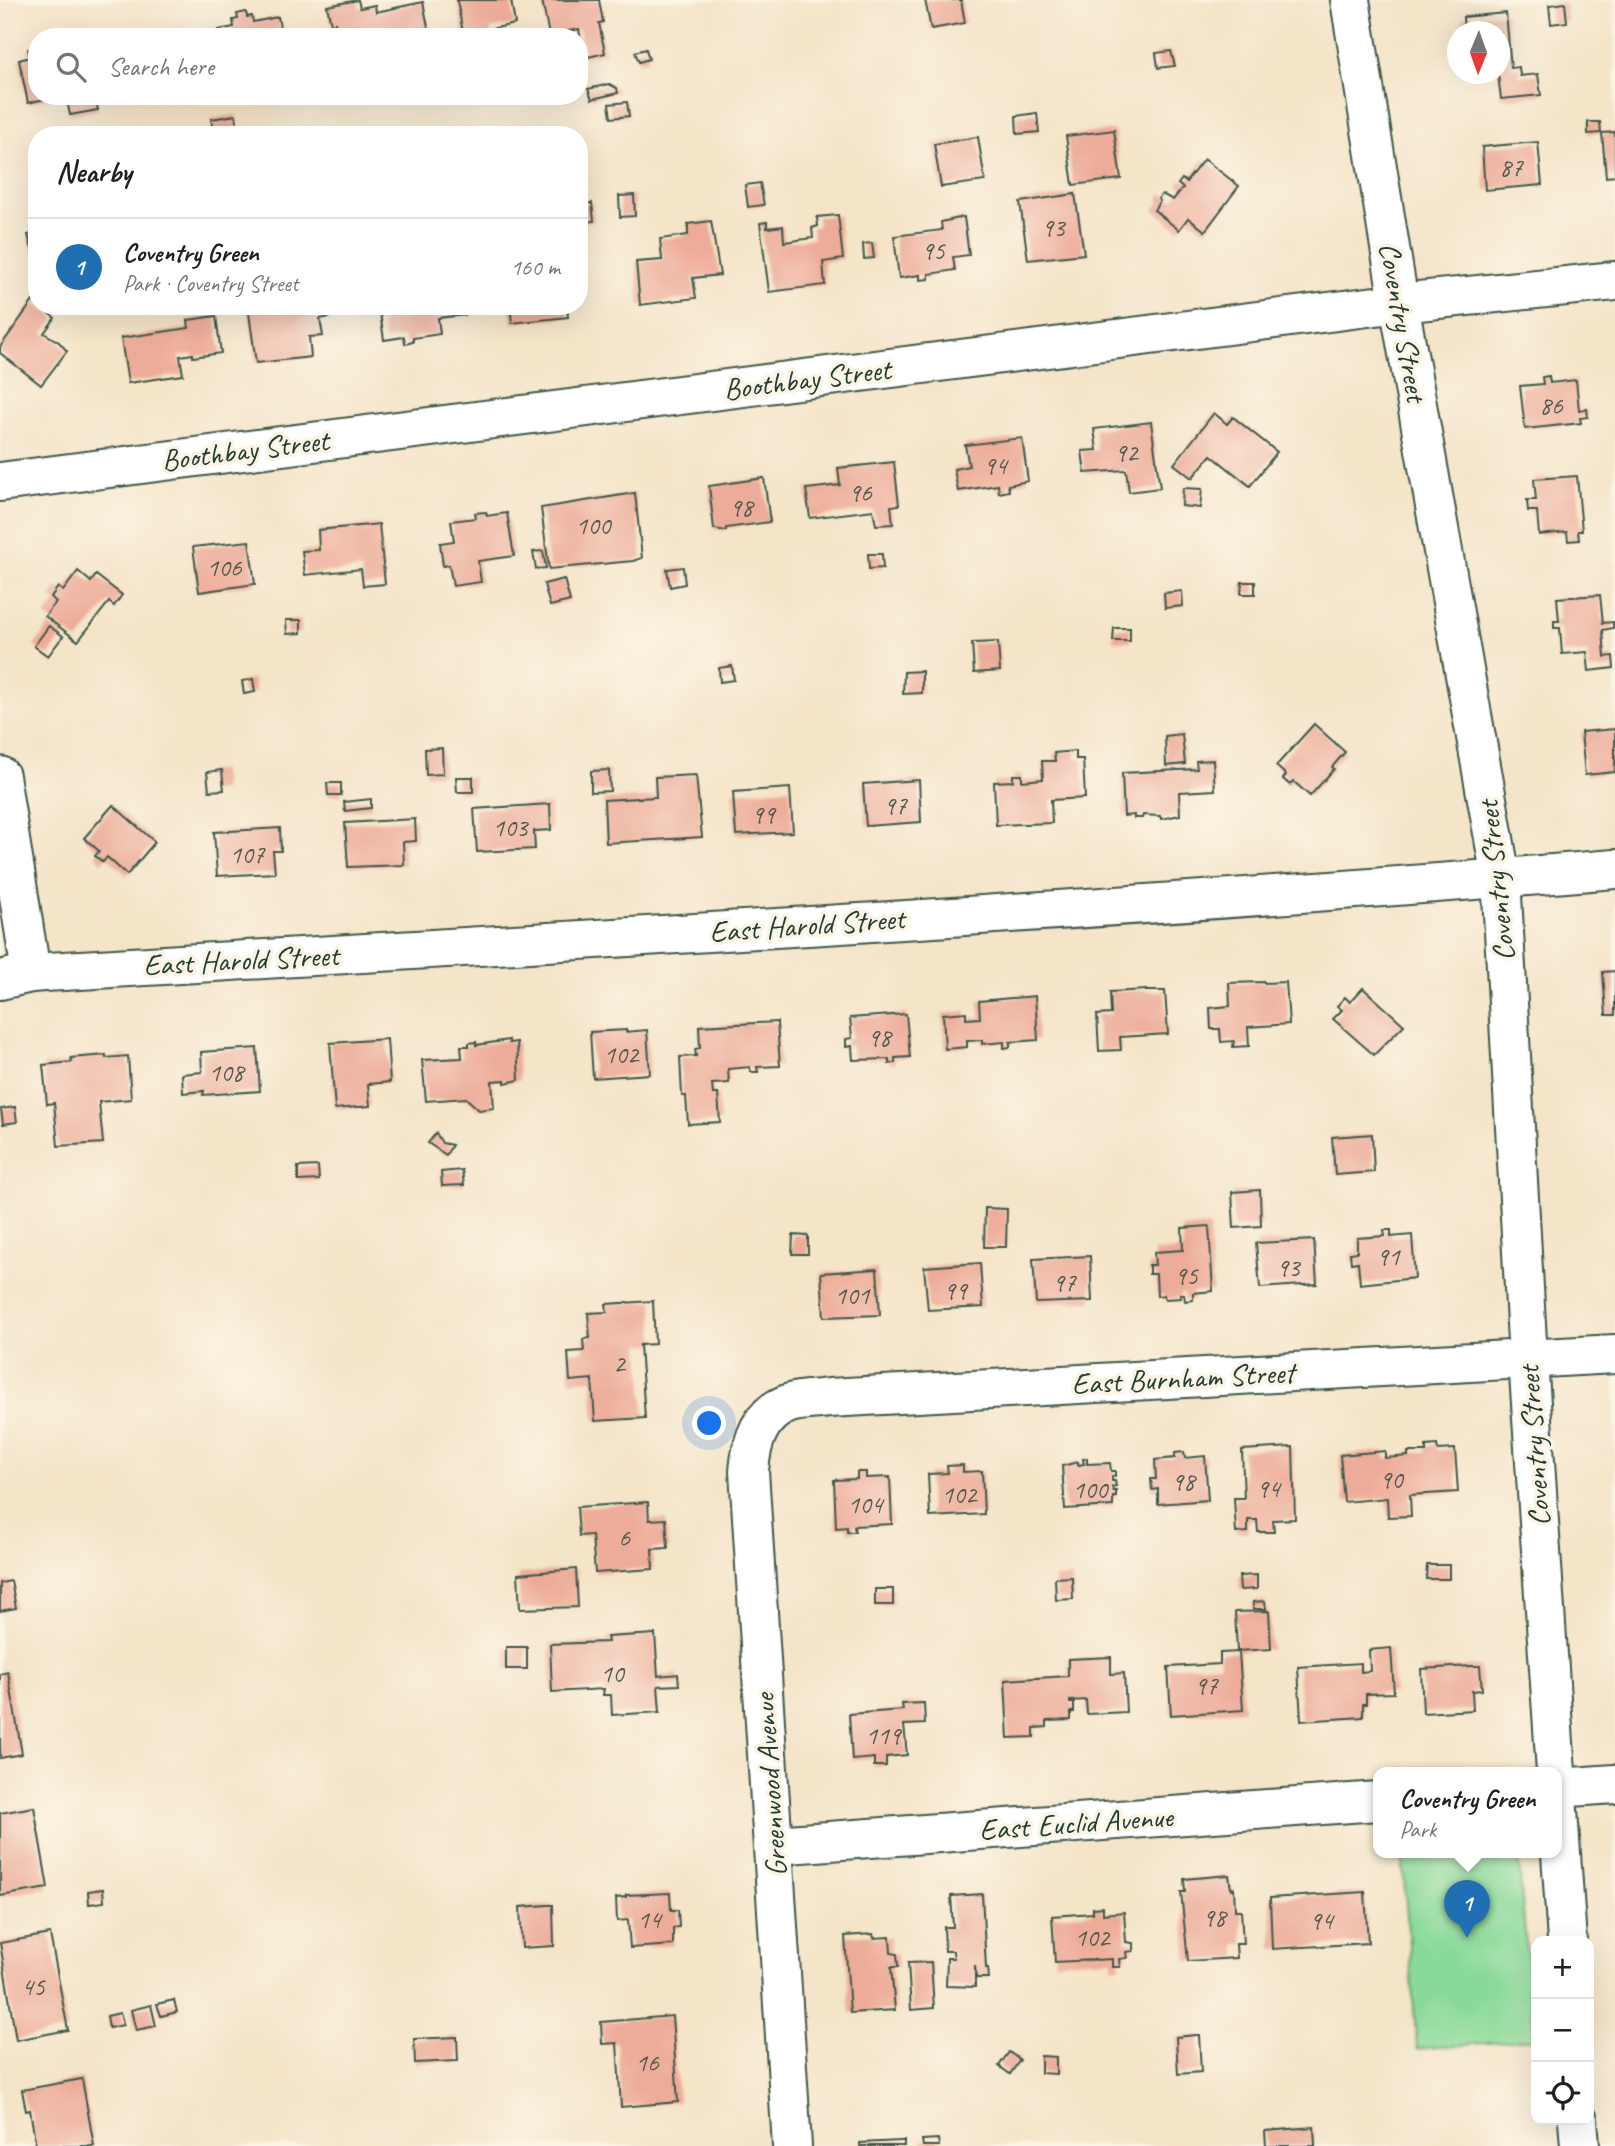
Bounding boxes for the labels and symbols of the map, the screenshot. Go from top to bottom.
north arrow [1447,21,1510,84]
house number: 87 [1499,151,1524,184]
house number: 93 [1041,211,1067,244]
house number: 95 [921,234,946,267]
street label: Coventry Street [1370,239,1436,408]
street label: Boothbay Street [721,350,896,408]
house number: 86 [1539,389,1564,422]
street label: Boothbay Street [159,421,334,479]
house number: 92 [1114,436,1140,469]
house number: 94 [983,449,1009,482]
house number: 96 [848,476,873,509]
house number: 98 [729,491,755,524]
house number: 100 [575,509,613,542]
house number: 106 [206,551,243,584]
house number: 97 [883,789,908,822]
street label: Coventry Street [1468,796,1523,963]
house number: 99 [751,798,777,831]
house number: 103 [492,811,530,844]
house number: 107 [229,838,266,871]
street label: East Harold Street [708,899,909,951]
street label: East Harold Street [142,936,343,984]
house number: 98 [867,1021,893,1054]
house number: 102 [603,1038,641,1071]
house number: 108 [208,1056,246,1089]
house number: 91 [1376,1240,1401,1273]
house number: 93 [1276,1251,1302,1284]
house number: 95 [1174,1259,1199,1292]
house number: 97 [1052,1266,1077,1299]
house number: 99 [943,1274,969,1307]
house number: 101 [834,1279,871,1312]
house number: 2 [613,1347,627,1380]
street label: East Burnham Street [1071,1353,1299,1403]
street label: Coventry Street [1509,1361,1559,1528]
your location [692,1406,726,1440]
house number: 90 [1379,1463,1405,1496]
house number: 98 [1171,1465,1197,1498]
house number: 94 [1256,1472,1282,1505]
house number: 100 [1072,1473,1110,1506]
house number: 102 [941,1478,979,1511]
house number: 104 [847,1488,885,1521]
house number: 6 [618,1521,631,1554]
house number: 10 [600,1657,626,1690]
house number: 97 [1194,1669,1219,1702]
street label: Greenwood Avenue [744,1690,795,1878]
house number: 119 [865,1719,903,1752]
street label: East Euclid Avenue [978,1797,1176,1849]
pin: 1 [1444,1880,1490,1938]
house number: 98 [1202,1901,1228,1934]
house number: 14 [637,1903,663,1936]
house number: 94 [1309,1904,1335,1937]
house number: 102 [1074,1921,1112,1954]
house number: 45 [21,1970,46,2003]
house number: 16 [635,2046,660,2079]

